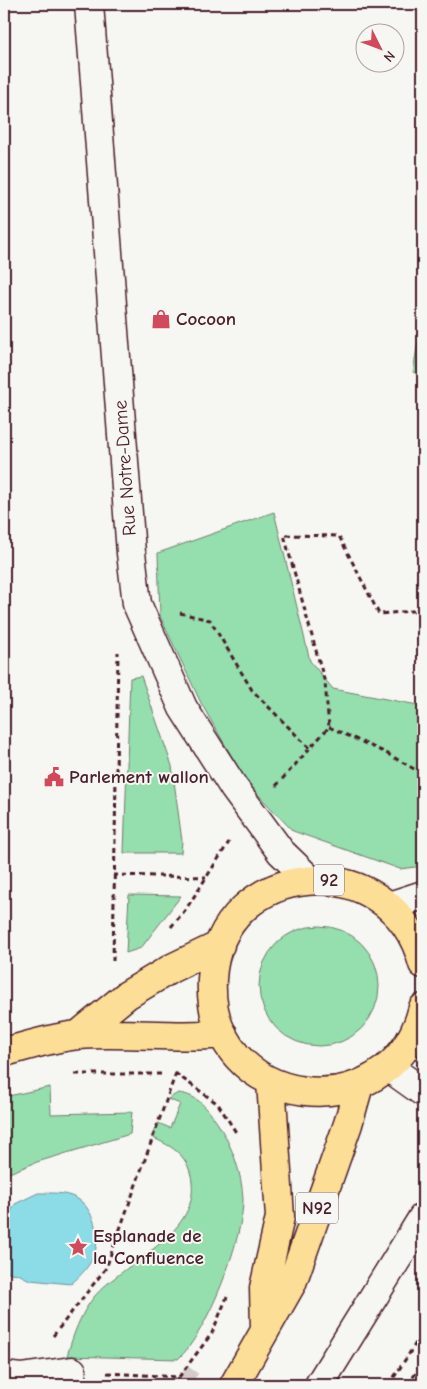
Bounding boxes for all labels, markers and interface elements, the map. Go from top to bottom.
north arrow [354,22,404,72]
text: N [380,47,399,65]
shop icon: Cocoon [150,308,172,330]
place label: Cocoon [176,308,236,330]
street label: Rue Notre-Dame [109,399,141,537]
public building icon: Parlement wallon [43,766,65,788]
place label: Parlement wallon [69,766,209,788]
road number: 92 [314,864,344,896]
road number: N92 [296,1192,338,1224]
place label: Esplanade de la Confluence [93,1225,204,1269]
place icon: Esplanade de la Confluence [67,1236,89,1258]

